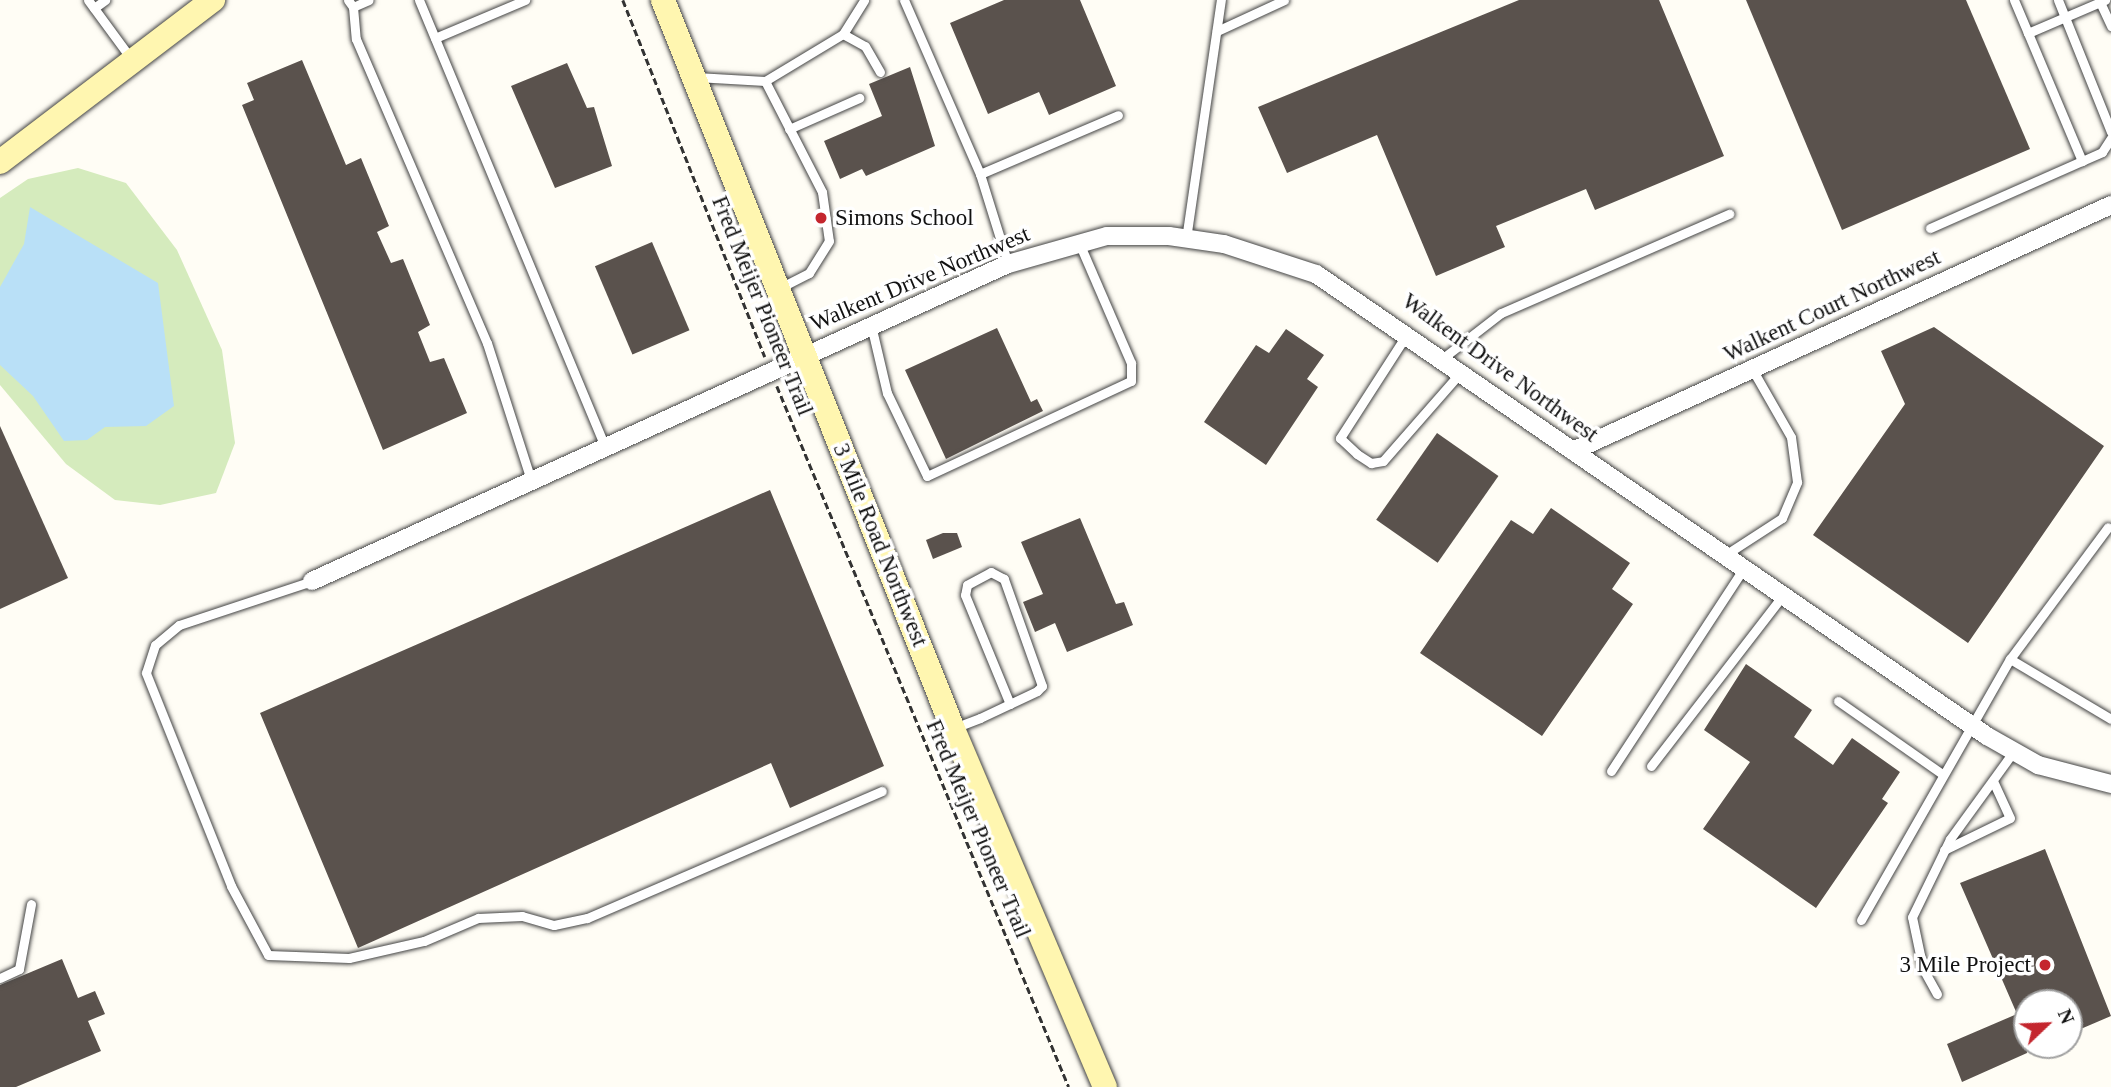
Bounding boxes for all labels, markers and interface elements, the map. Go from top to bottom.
street label: Fred Meijer Pioneer Trail [705,192,819,420]
place label: Simons School [835,204,974,232]
marker: Simons School [813,210,829,226]
street label: Walkent Drive Northwest [806,220,1034,338]
street label: Walkent Court Northwest [1719,244,1945,368]
street label: Walkent Drive Northwest [1397,288,1603,448]
street label: 3 Mile Road Northwest [827,439,933,651]
street label: Fred Meijer Pioneer Trail [919,716,1037,942]
place label: 3 Mile Project [1899,951,2031,979]
marker: 3 Mile Project [2037,957,2053,973]
north arrow [2013,989,2083,1059]
text: N [2054,1006,2078,1027]

